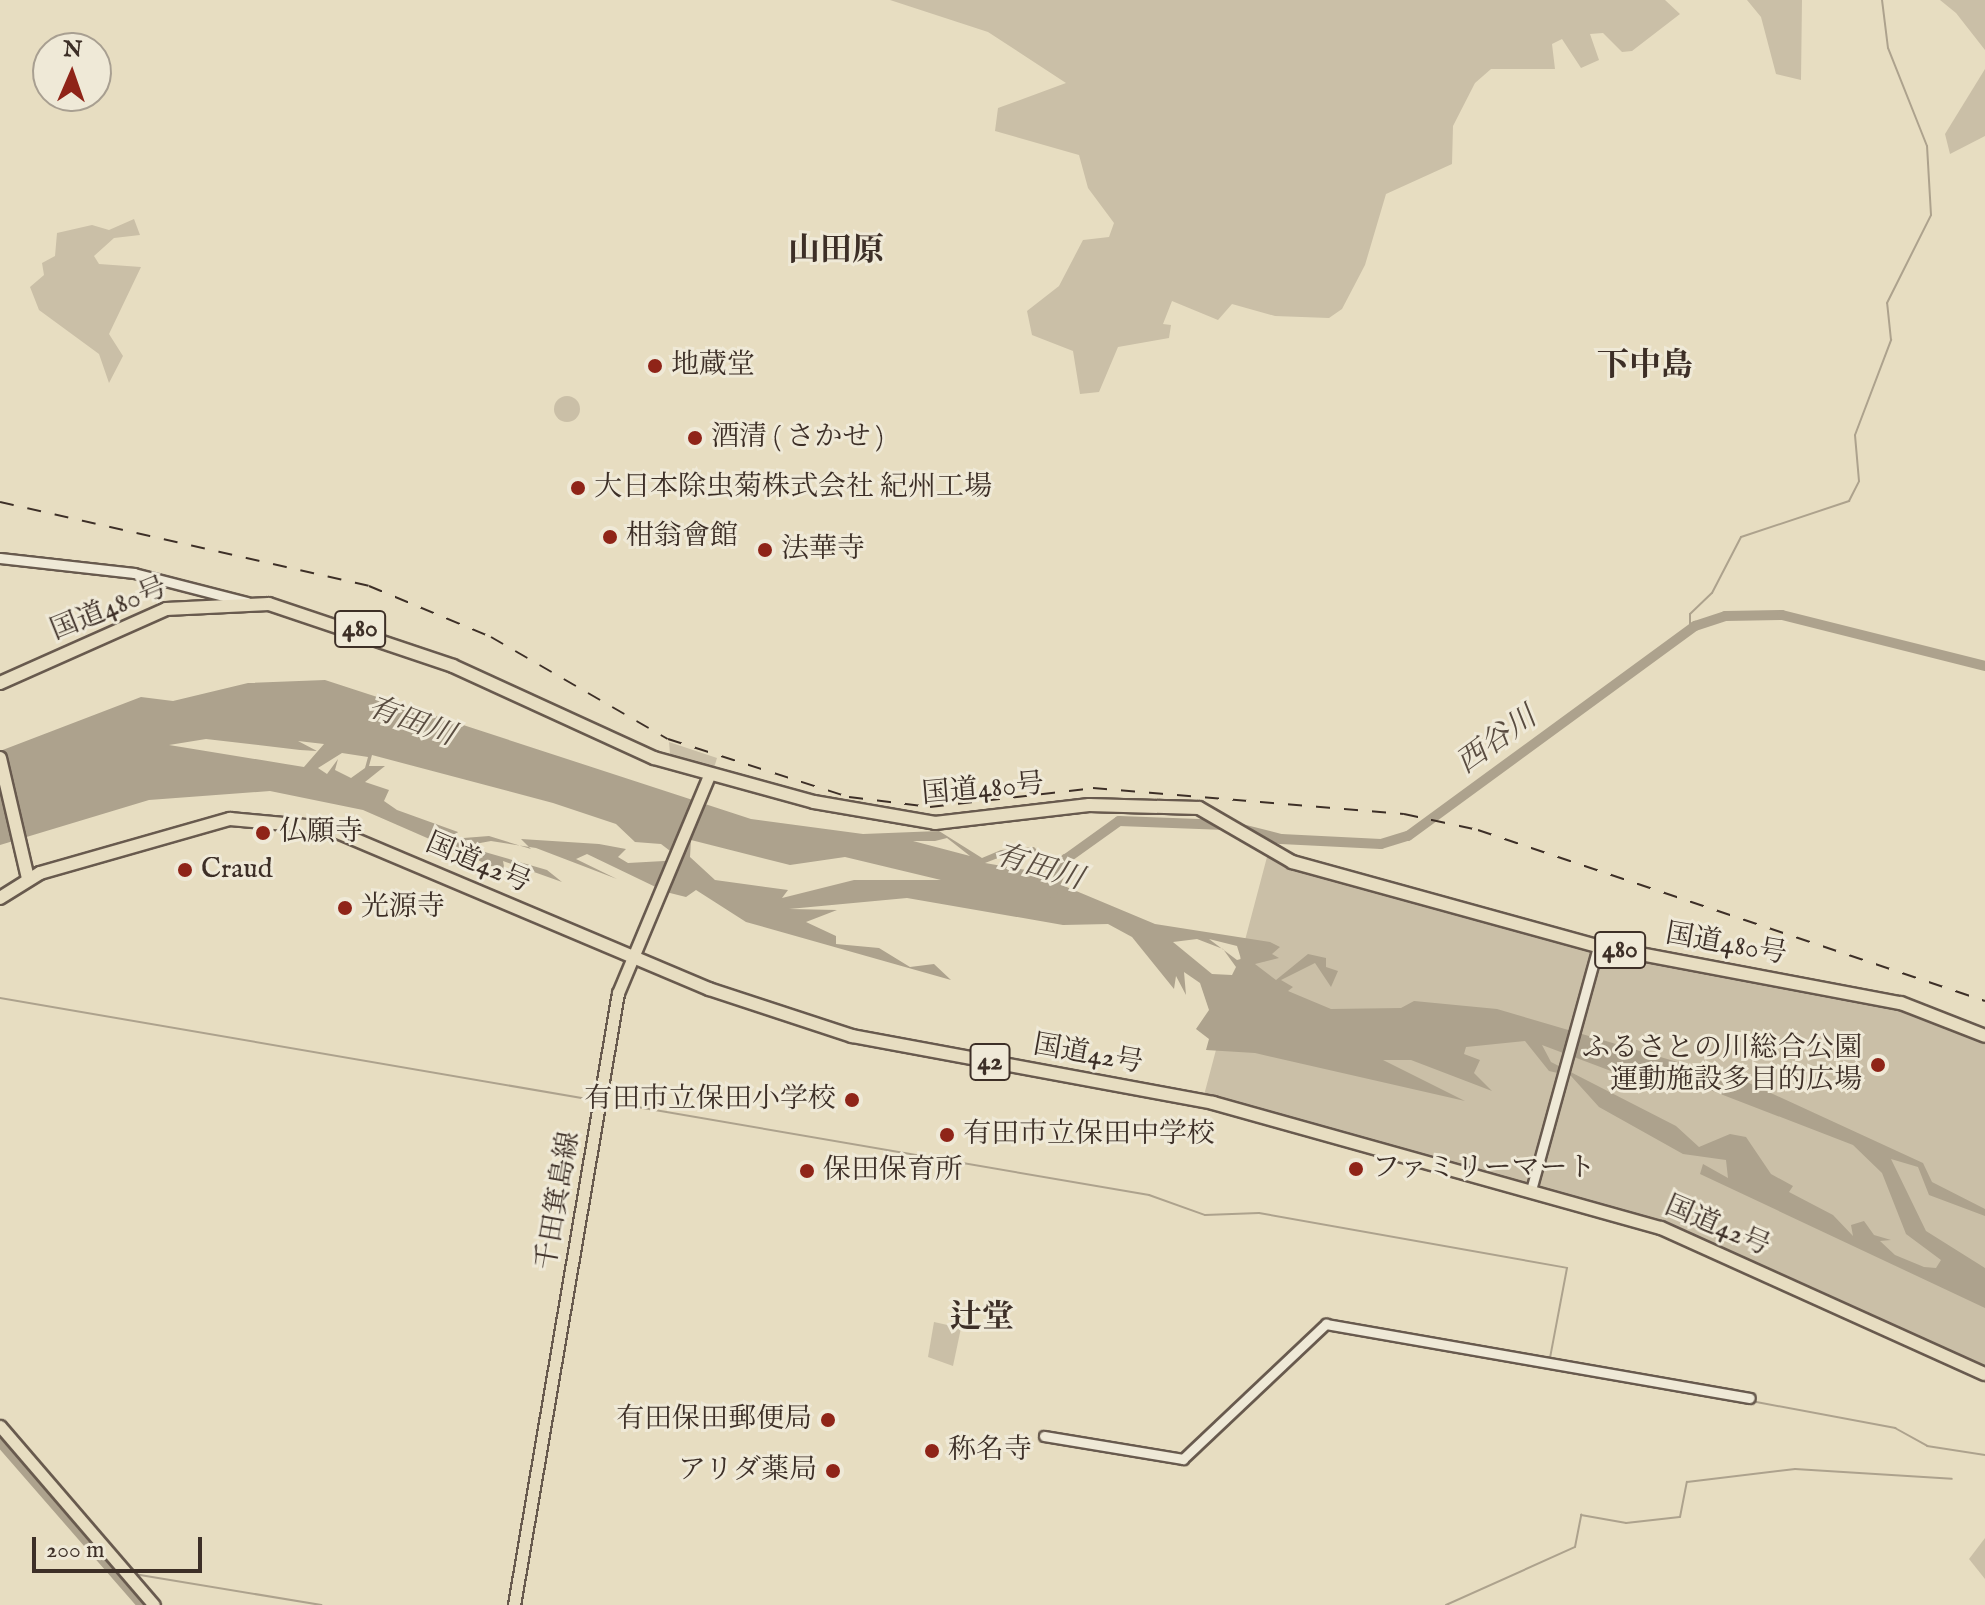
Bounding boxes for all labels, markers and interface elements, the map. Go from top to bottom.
north arrow [32,32,112,112]
text: N [63,36,83,64]
district label: 山田原 [788,233,884,271]
district label: 下中島 [1597,348,1693,386]
place label: 地蔵堂 [671,349,755,383]
marker: 地蔵堂 [646,357,664,375]
place label: 酒清 ( さかせ ) [711,421,884,455]
marker: 酒清 ( さかせ ) [686,429,704,447]
place label: 大日本除虫菊株式会社 紀州工場 [594,471,992,505]
marker: 大日本除虫菊株式会社 紀州工場 [569,479,587,497]
place label: 柑翁會館 [626,520,738,554]
marker: 柑翁會館 [601,528,619,546]
place label: 法華寺 [781,533,865,567]
marker: 法華寺 [756,541,774,559]
street label: 国道480号 [46,571,172,649]
road number: 480 [334,607,386,651]
water label: 有田川 [363,690,459,754]
water label: 西谷川 [1450,700,1544,782]
street label: 国道480号 [921,768,1045,812]
place label: 仏願寺 [279,816,363,850]
marker: 仏願寺 [254,824,272,842]
street label: 国道42号 [420,827,536,901]
water label: 有田川 [991,838,1087,898]
place label: Craud [201,853,273,887]
marker: Craud [176,861,194,879]
place label: 光源寺 [361,891,445,925]
marker: 光源寺 [336,899,354,917]
street label: 国道480号 [1663,918,1789,972]
road number: 480 [1594,928,1646,972]
street label: 国道42号 [1030,1029,1146,1081]
place label: ふるさとの川総合公園 運動施設多目的広場 [1582,1032,1862,1098]
road number: 42 [968,1040,1012,1084]
marker: ふるさとの川総合公園 運動施設多目的広場 [1869,1056,1887,1074]
place label: 有田市立保田小学校 [584,1083,836,1117]
marker: 有田市立保田小学校 [843,1091,861,1109]
place label: 有田市立保田中学校 [963,1118,1215,1152]
marker: 有田市立保田中学校 [938,1126,956,1144]
street label: 千田箕島線 [530,1129,588,1273]
place label: ファミリーマート [1372,1152,1596,1186]
place label: 保田保育所 [823,1154,963,1188]
marker: ファミリーマート [1347,1160,1365,1178]
marker: 保田保育所 [798,1162,816,1180]
street label: 国道42号 [1659,1190,1775,1264]
district label: 辻堂 [950,1300,1014,1338]
place label: 有田保田郵便局 [616,1403,812,1437]
marker: 有田保田郵便局 [819,1411,837,1429]
place label: 称名寺 [948,1434,1032,1468]
marker: 称名寺 [923,1442,941,1460]
place label: アリダ薬局 [677,1454,817,1488]
marker: アリダ薬局 [824,1462,842,1480]
scale bar [36,1521,206,1571]
text: 200 m [46,1535,105,1566]

